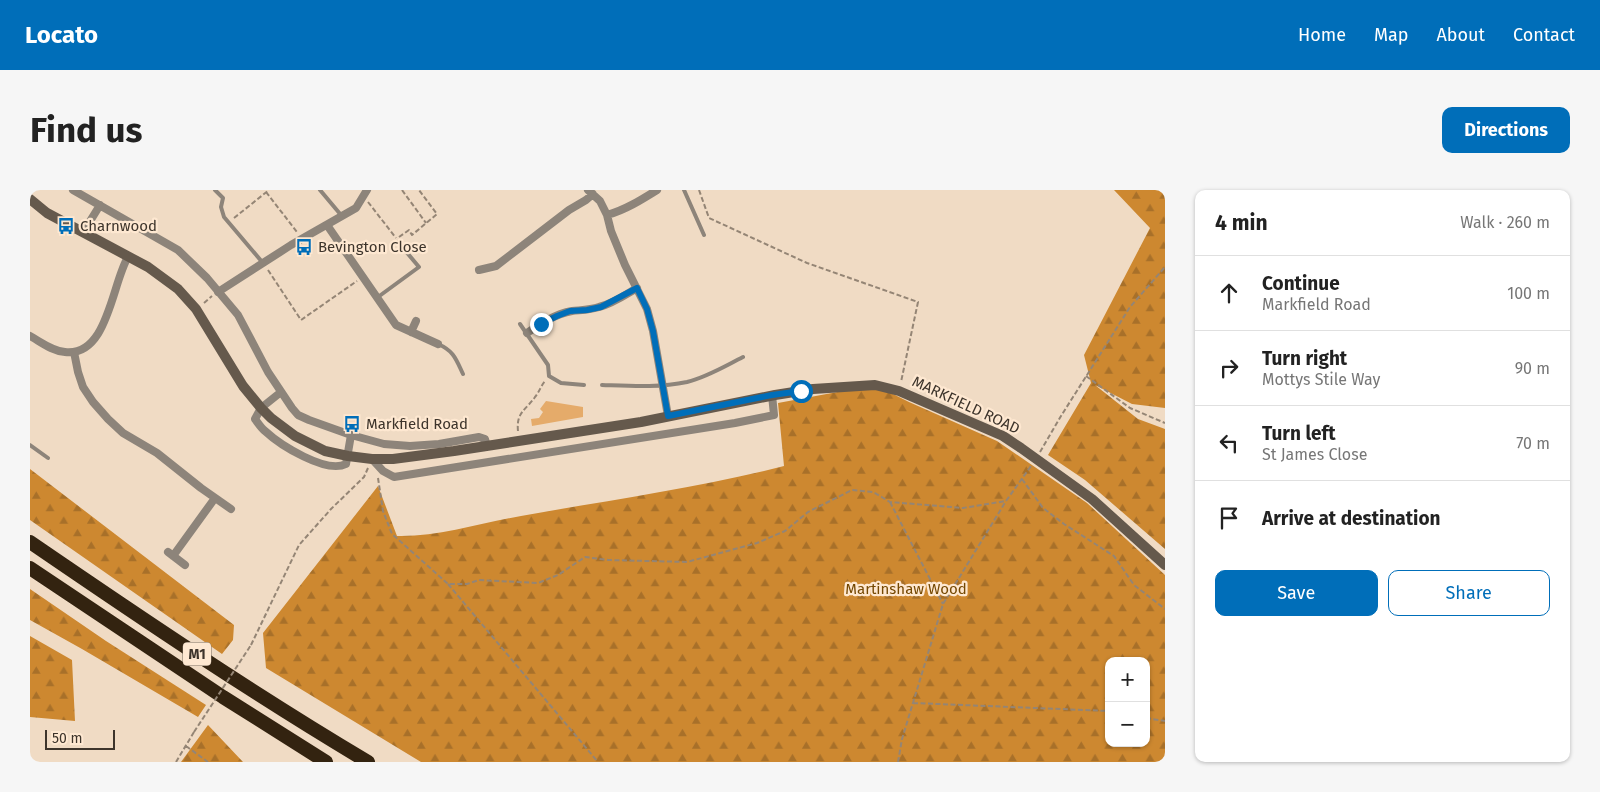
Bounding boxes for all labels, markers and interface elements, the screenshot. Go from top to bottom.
text: Locato [25,21,98,49]
text: Home [1298,24,1346,46]
text: Map [1374,24,1408,46]
text: About [1436,24,1485,46]
text: Contact [1513,24,1575,46]
button: Directions [1442,107,1570,153]
text: Find us [30,109,142,151]
text: 4 min [1215,210,1268,236]
text: Walk · 260 m [1460,213,1550,232]
bus stop icon: Charnwood [56,216,76,236]
place label: Charnwood [80,217,157,235]
bus stop icon: Bevington Close [294,237,314,257]
place label: Bevington Close [318,238,427,256]
text: Continue [1262,272,1340,295]
icon: ahead [1215,279,1243,307]
text: 100 m [1507,284,1550,303]
text: Markfield Road [1262,295,1371,314]
route end [530,313,553,336]
text: Turn right [1262,347,1347,370]
icon: right [1215,354,1243,382]
text: 90 m [1515,359,1550,378]
text: Mottys Stile Way [1262,370,1380,389]
street label: MARKFIELD ROAD [909,372,1023,438]
route start [790,380,813,403]
bus stop icon: Markfield Road [342,414,362,434]
place label: Markfield Road [366,415,468,433]
text: Turn left [1262,422,1336,445]
icon: left [1215,429,1243,457]
text: 70 m [1516,434,1550,453]
text: St James Close [1262,445,1367,464]
icon: arrive [1215,504,1243,532]
text: Arrive at destination [1262,507,1441,530]
button: Save [1215,570,1378,616]
button: Share [1388,570,1550,616]
park label: Martinshaw Wood [845,580,967,598]
road number: M1 [183,642,211,666]
map controls [1105,657,1150,747]
button: + [1105,657,1150,702]
button: − [1105,702,1150,747]
scale bar [45,727,115,750]
text: 50 m [52,730,83,747]

